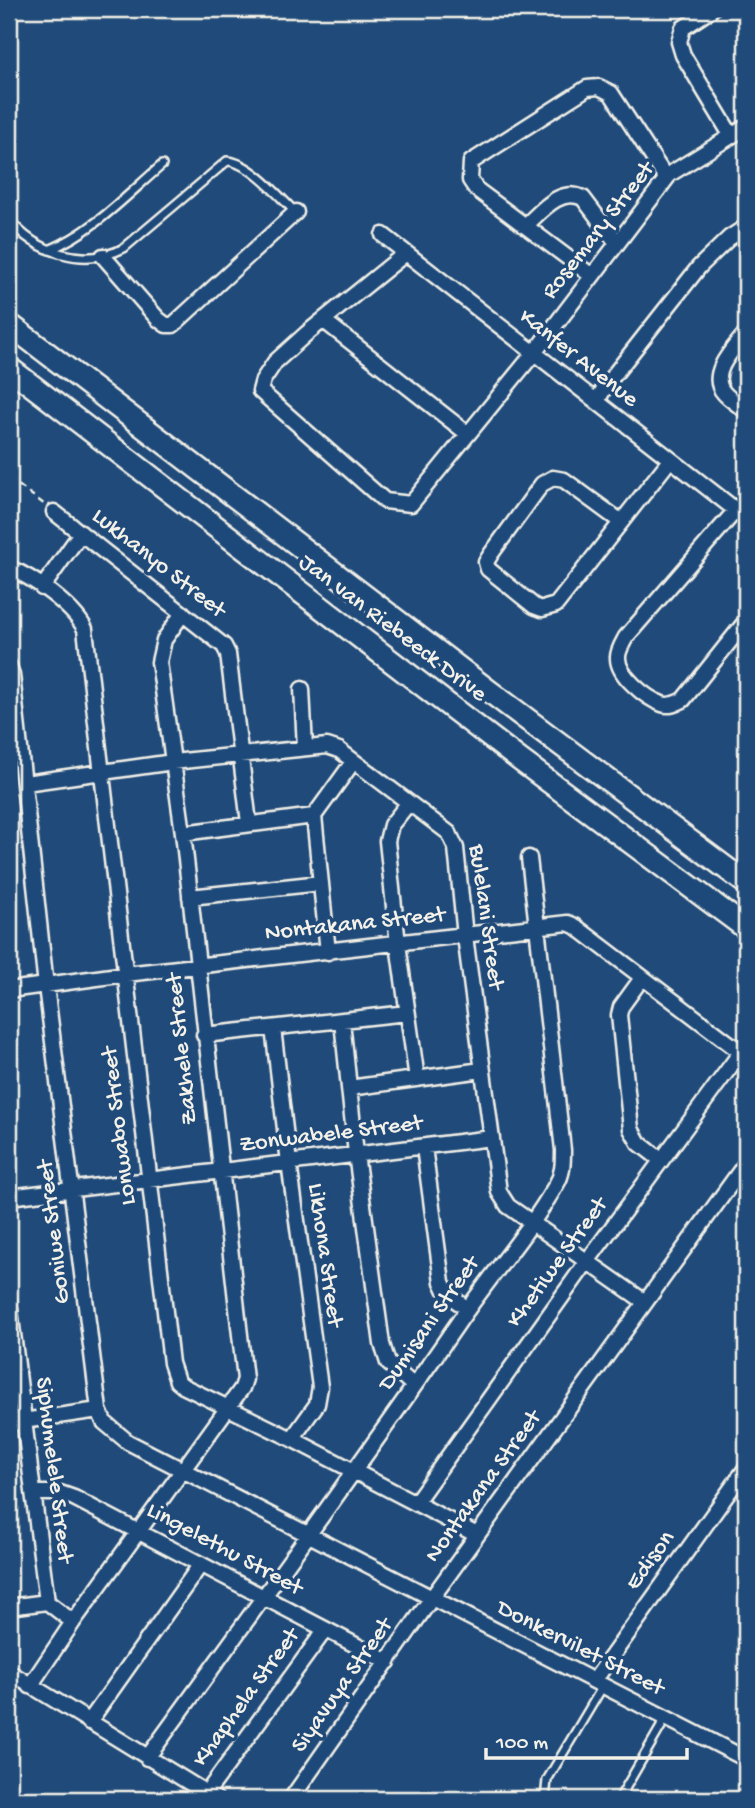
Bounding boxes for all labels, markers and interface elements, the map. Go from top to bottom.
street label: Rosemary Street [536,155,663,306]
street label: Kanfer Avenue [512,303,644,415]
street label: Lukhanyo Street [85,503,233,627]
street label: Jan van Riebeeck Drive [292,549,492,710]
street label: Bulelani Street [460,842,510,994]
street label: Nontakana Street [263,901,449,949]
street label: Zakhele Street [160,970,205,1126]
street label: Lonwabo Street [96,1043,144,1207]
street label: Zonwabele Street [238,1109,426,1161]
street label: Goniwe Street [32,1156,78,1306]
street label: Likhona Street [300,1181,349,1331]
street label: Khetiwe Street [501,1190,616,1334]
street label: Dumisani Street [372,1249,488,1399]
street label: Siphumelele Street [27,1376,79,1567]
street label: Nontakana Street [419,1403,550,1569]
street label: Lingelethu Street [141,1497,309,1604]
street label: Edison [620,1525,683,1597]
street label: Donkervilet Street [490,1593,671,1705]
street label: Siyavuya Street [286,1611,401,1759]
street label: Khaphela Street [187,1621,308,1773]
scale bar [486,1717,687,1761]
text: 100 m [495,1732,548,1757]

